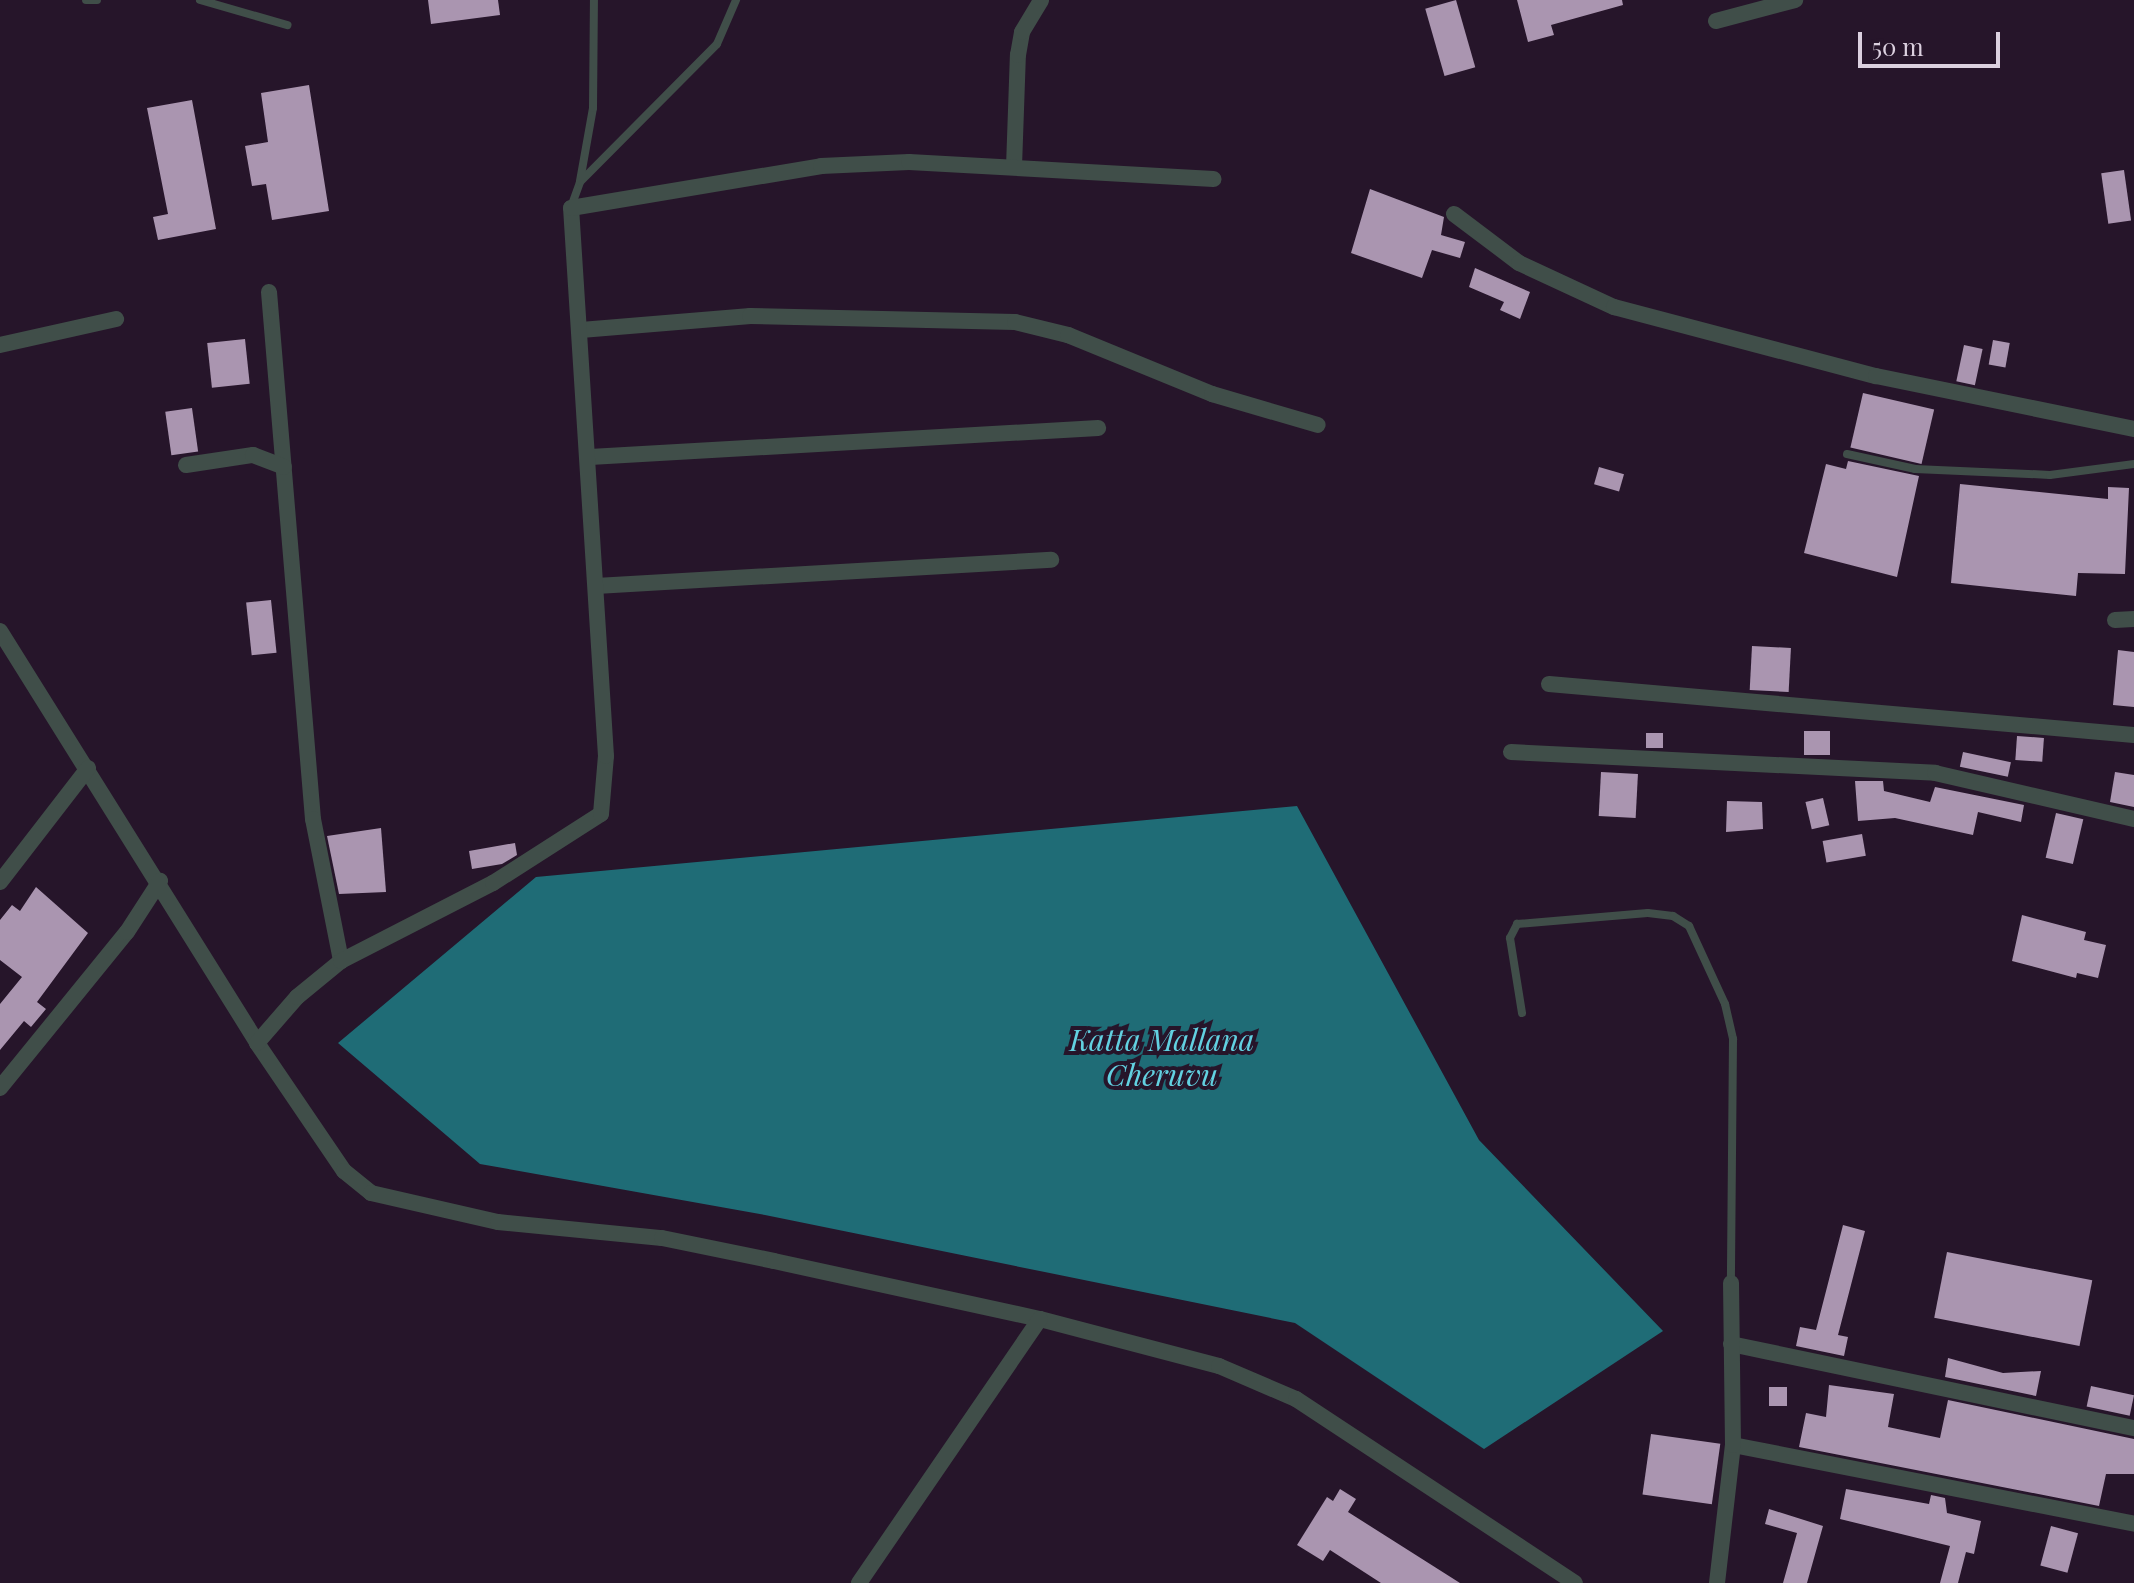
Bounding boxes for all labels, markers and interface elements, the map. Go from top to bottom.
scale bar [1862,16,2004,66]
text: 50 m [1872,30,1924,62]
water label: Katta Mallana Cheruvu [1069,1021,1255,1092]

